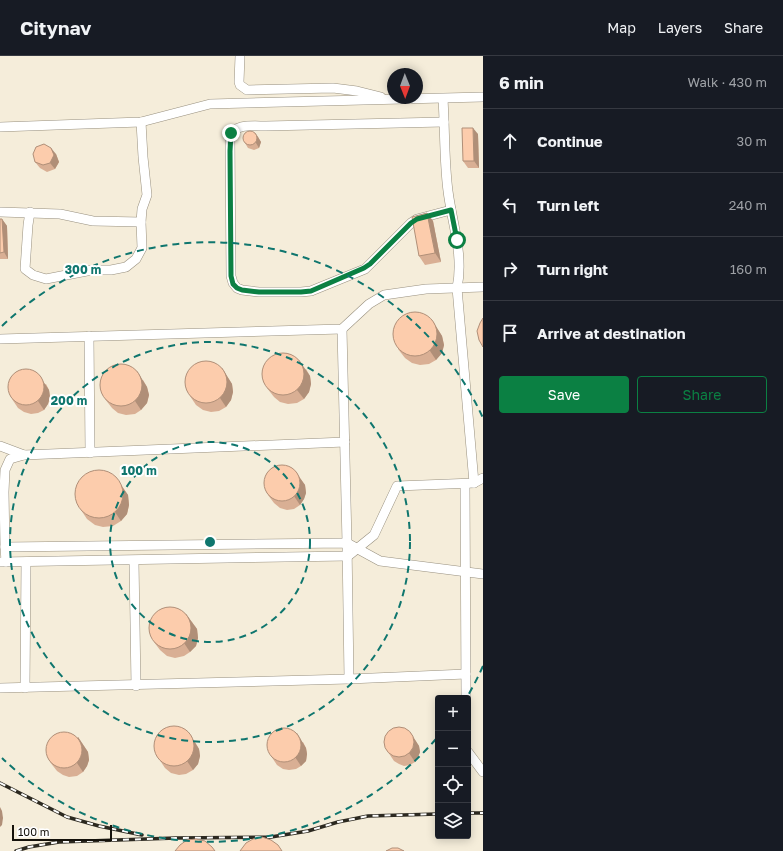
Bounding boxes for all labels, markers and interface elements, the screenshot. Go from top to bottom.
text: Citynav [20,16,92,39]
text: Map [607,19,636,36]
text: Layers [658,19,702,36]
text: Share [724,19,763,36]
north arrow [387,68,423,104]
text: 6 min [499,72,544,93]
text: Walk · 430 m [687,74,767,90]
route end [222,124,240,142]
icon: ahead [499,130,521,152]
text: Continue [537,132,603,150]
text: 30 m [737,133,767,149]
icon: left [499,194,521,216]
text: Turn left [537,196,599,214]
text: 240 m [729,197,767,213]
route start [448,231,466,249]
icon: right [499,258,521,280]
text: Turn right [537,260,608,278]
text: 160 m [730,261,767,277]
text: 300 m [65,262,101,277]
icon: arrive [499,322,521,344]
text: Arrive at destination [537,324,686,342]
button: Save [499,376,629,413]
button: Share [637,376,767,413]
text: 200 m [51,393,87,408]
text: 100 m [121,463,157,478]
centre of rings [203,535,217,549]
map controls [435,695,471,839]
button: + [435,695,471,731]
button: − [435,731,471,767]
button: locate [435,767,471,803]
button: layers [435,803,471,839]
scale bar [12,823,112,842]
text: 100 m [18,825,49,838]

